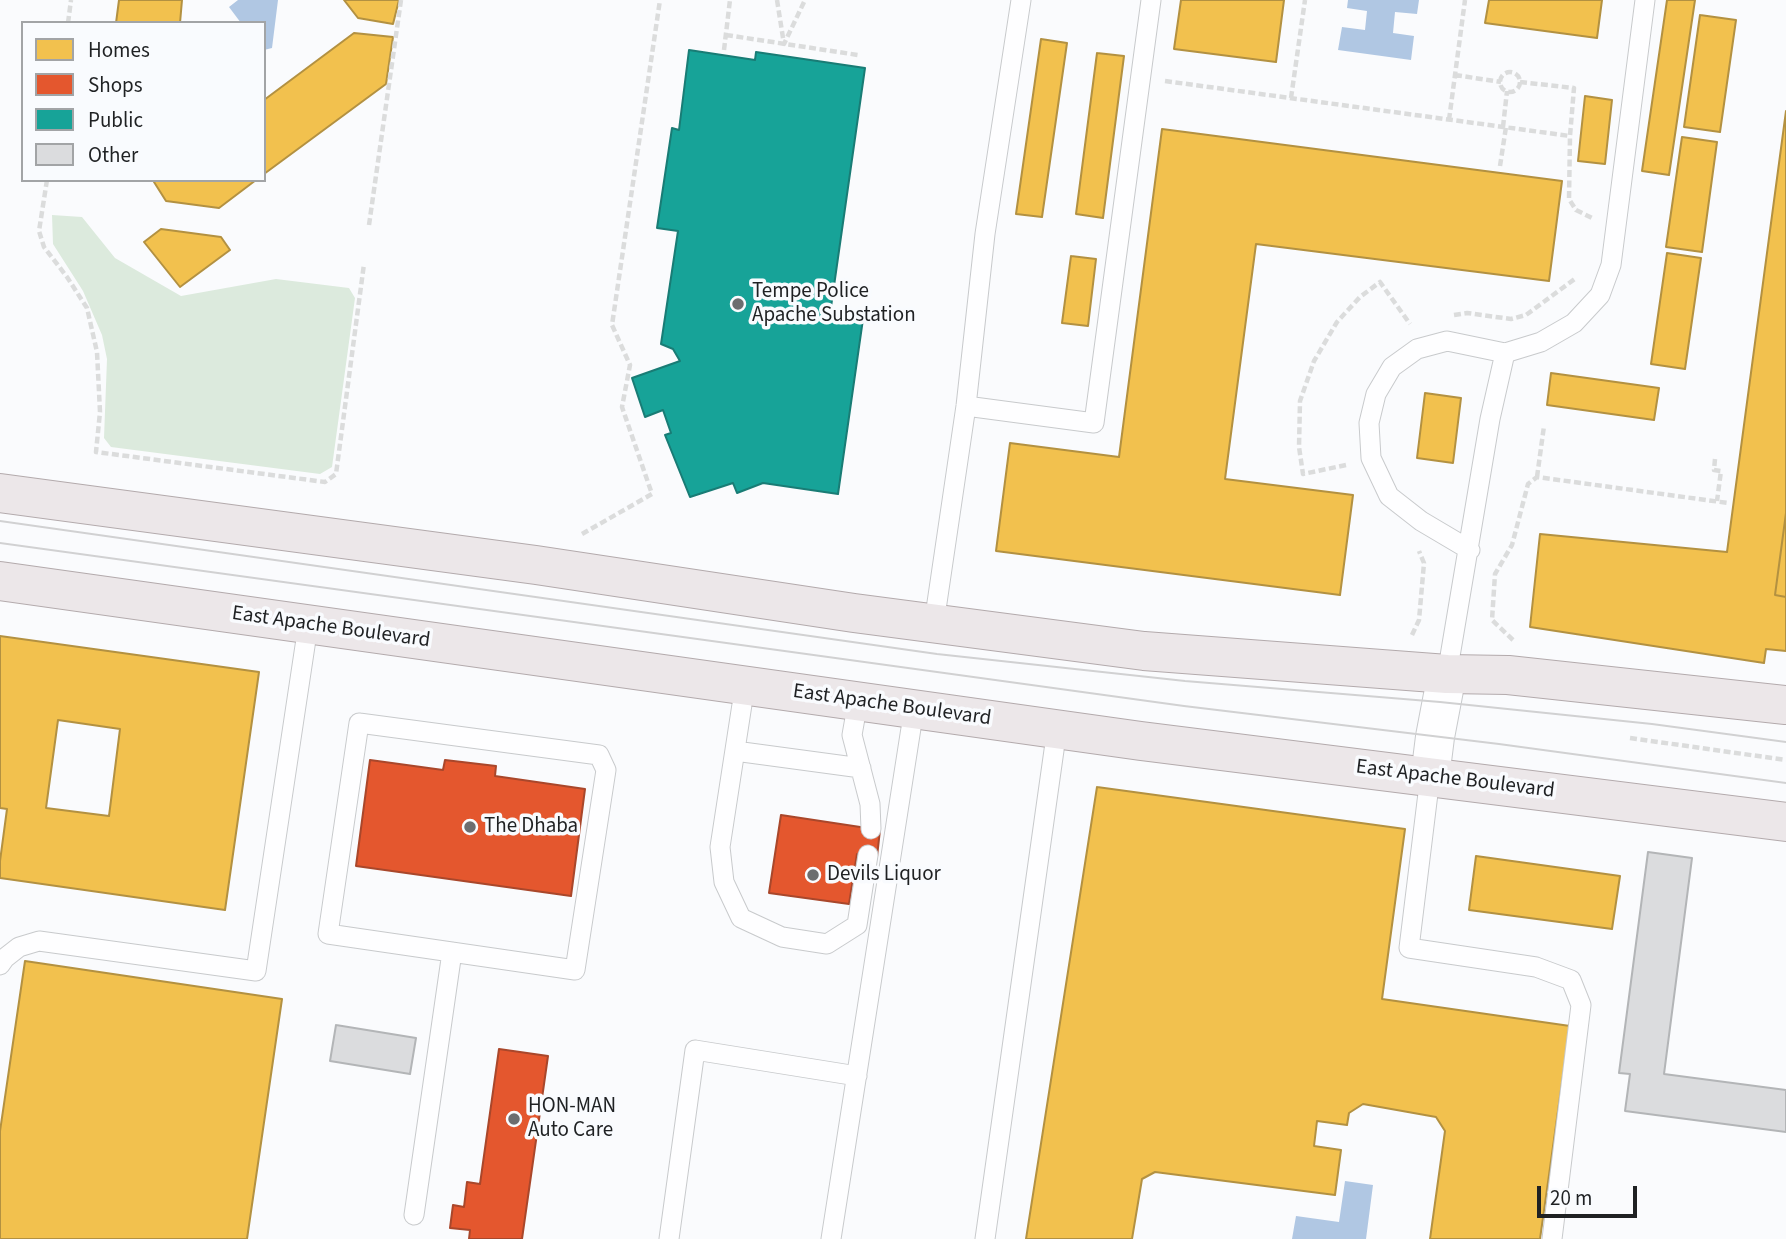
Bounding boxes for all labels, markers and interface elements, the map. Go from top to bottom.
legend [21,21,266,182]
text: Homes [88,35,150,65]
text: Shops [88,70,142,100]
text: Public [88,105,143,135]
text: Other [88,140,138,170]
place label: Tempe Police Apache Substation [752,279,916,329]
marker: Tempe Police Apache Substation [730,296,746,312]
street label: East Apache Boulevard [230,602,432,654]
street label: East Apache Boulevard [791,680,993,732]
street label: East Apache Boulevard [1354,755,1556,805]
place label: The Dhaba [484,814,578,840]
marker: The Dhaba [462,819,478,835]
place label: Devils Liquor [827,862,941,888]
marker: Devils Liquor [805,867,821,883]
place label: HON-MAN Auto Care [528,1094,616,1144]
marker: HON-MAN Auto Care [506,1111,522,1127]
scale bar [1541,1172,1641,1216]
text: 20 m [1550,1183,1592,1213]

